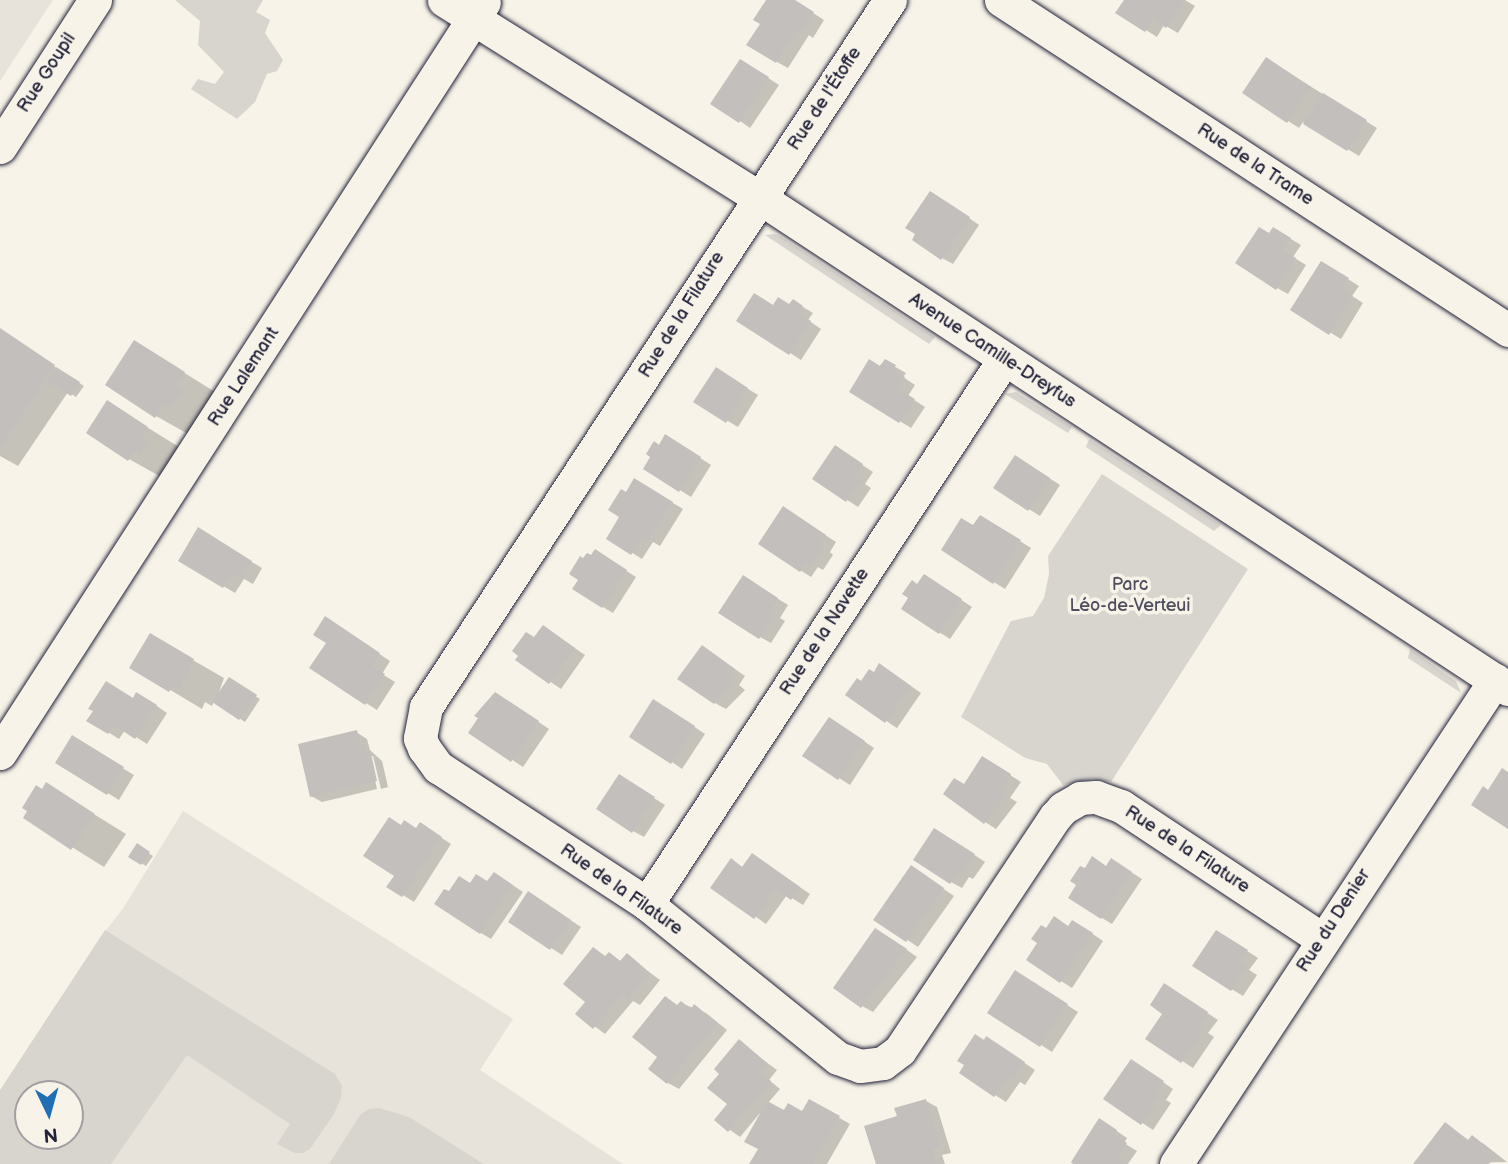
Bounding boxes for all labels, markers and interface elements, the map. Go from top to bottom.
street label: Rue Goupil [13,29,81,117]
street label: Rue de l'Étoffe [784,43,866,155]
street label: Rue de la Trame [1193,119,1317,211]
street label: Rue de la Filature [635,248,729,382]
street label: Avenue Camille-Dreyfus [905,289,1079,413]
street label: Rue Lalemant [204,323,284,431]
street label: Rue de la Navette [776,564,874,700]
park label: Parc Léo-de-Verteui [1069,575,1191,618]
street label: Rue de la Filature [1121,802,1253,898]
street label: Rue de la Filature [556,840,686,940]
street label: Rue du Denier [1293,865,1375,977]
north arrow [14,1080,84,1150]
text: N [43,1122,59,1147]

